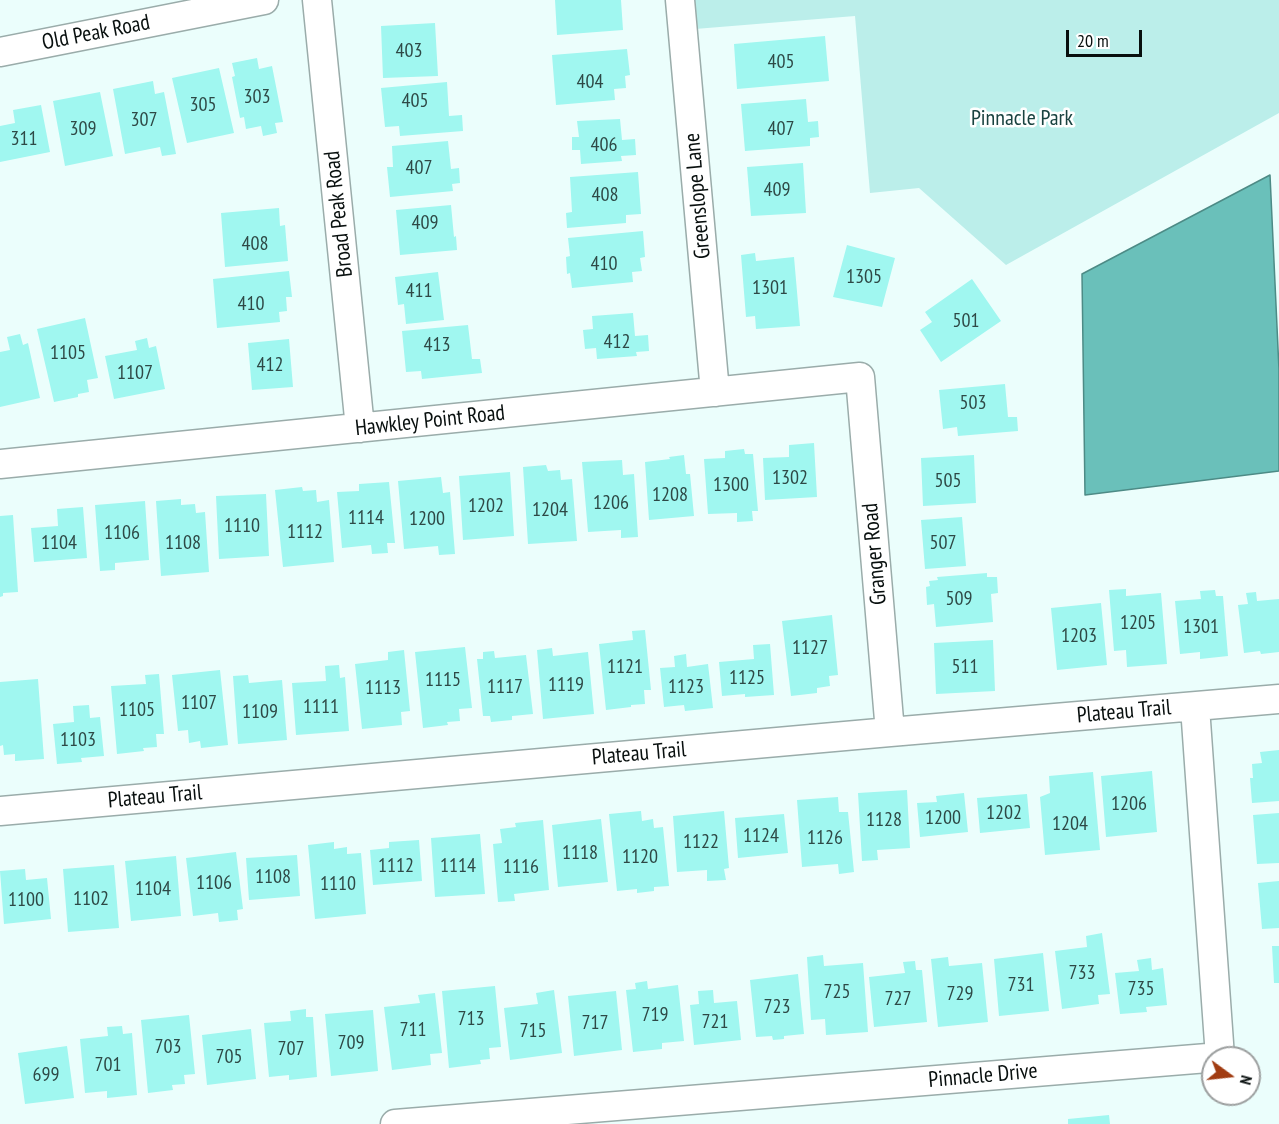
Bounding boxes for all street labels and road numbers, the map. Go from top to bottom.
street label: Old Peak Road [40,10,152,56]
street label: Greenslope Lane [679,132,717,260]
street label: Broad Peak Road [319,150,359,278]
street label: Hawkley Point Road [354,400,506,442]
street label: Granger Road [857,502,893,606]
street label: Plateau Trail [1076,695,1172,729]
street label: Plateau Trail [591,737,687,771]
street label: Plateau Trail [107,780,203,814]
street label: Pinnacle Drive [927,1058,1039,1094]

